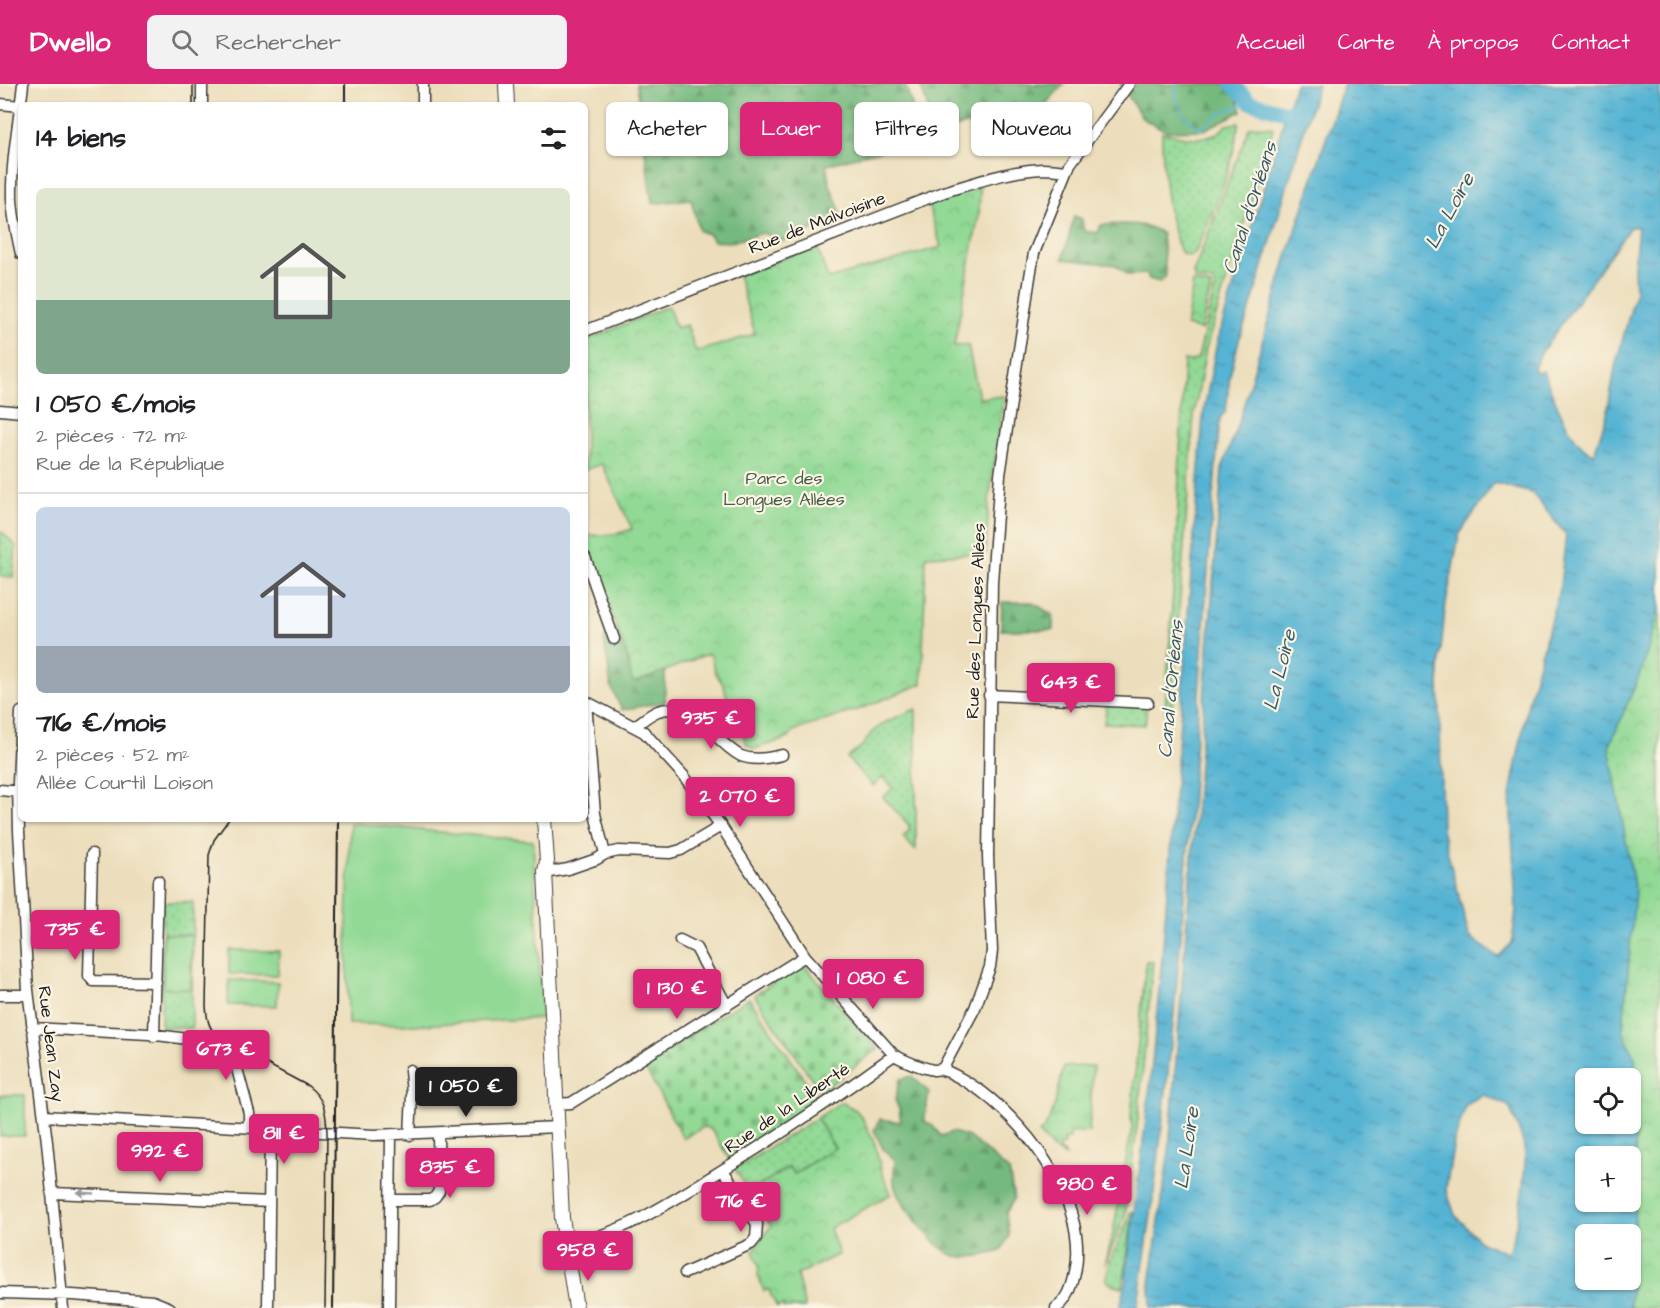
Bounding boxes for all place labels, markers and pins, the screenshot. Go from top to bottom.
pin: 643 € [1029,663,1113,714]
pin: 935 € [669,699,753,750]
pin: 2 070 € [685,777,795,828]
pin: 735 € [33,910,117,961]
pin: 1 080 € [818,959,928,1010]
pin: 1 130 € [622,969,732,1020]
pin: 673 € [184,1030,268,1081]
pin: 1 050 € [411,1067,521,1118]
pin: 811 € [242,1114,326,1165]
pin: 992 € [118,1132,202,1183]
pin: 835 € [408,1148,492,1199]
pin: 980 € [1045,1165,1129,1216]
pin: 716 € [699,1182,783,1233]
pin: 958 € [546,1231,630,1282]

